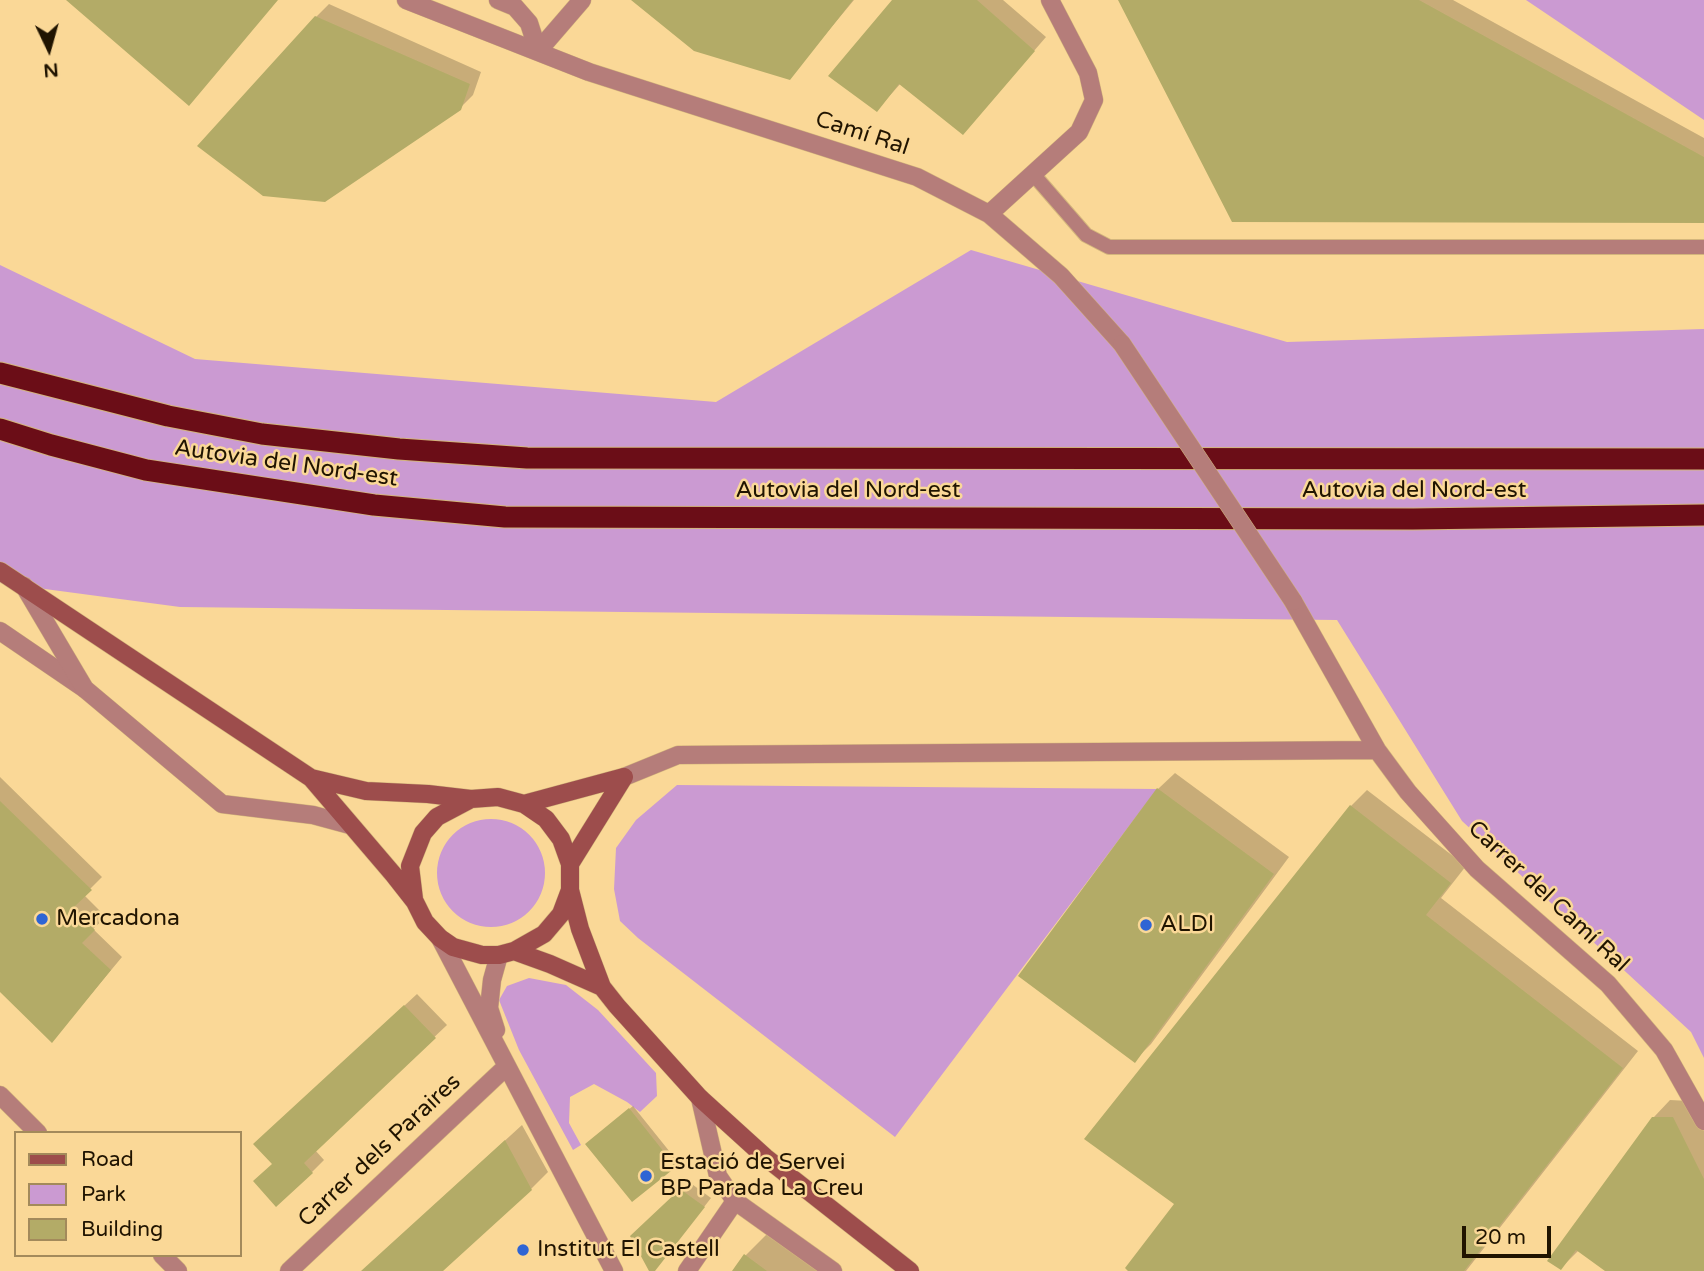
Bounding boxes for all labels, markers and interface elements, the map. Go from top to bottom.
north arrow [14,14,84,84]
text: N [42,58,59,82]
street label: Camí Ral [812,106,912,162]
street label: Autovia del Nord-est [173,435,399,493]
street label: Autovia del Nord-est [735,477,961,505]
street label: Autovia del Nord-est [1301,477,1527,505]
street label: Carrer del Camí Ral [1462,815,1634,979]
place label: Mercadona [56,905,180,933]
marker: Mercadona [34,911,50,927]
place label: ALDI [1160,911,1214,939]
marker: ALDI [1138,917,1154,933]
street label: Carrer dels Paraires [293,1069,467,1233]
legend [14,1131,242,1257]
text: Road [81,1147,134,1172]
place label: Estació de Servei BP Parada La Creu [660,1149,864,1203]
marker: Estació de Servei BP Parada La Creu [638,1168,654,1184]
text: Park [81,1182,126,1207]
scale bar [1466,1212,1555,1256]
text: Building [81,1217,163,1242]
text: 20 m [1475,1225,1526,1250]
place label: Institut El Castell [537,1236,720,1264]
marker: Institut El Castell [515,1242,531,1258]

